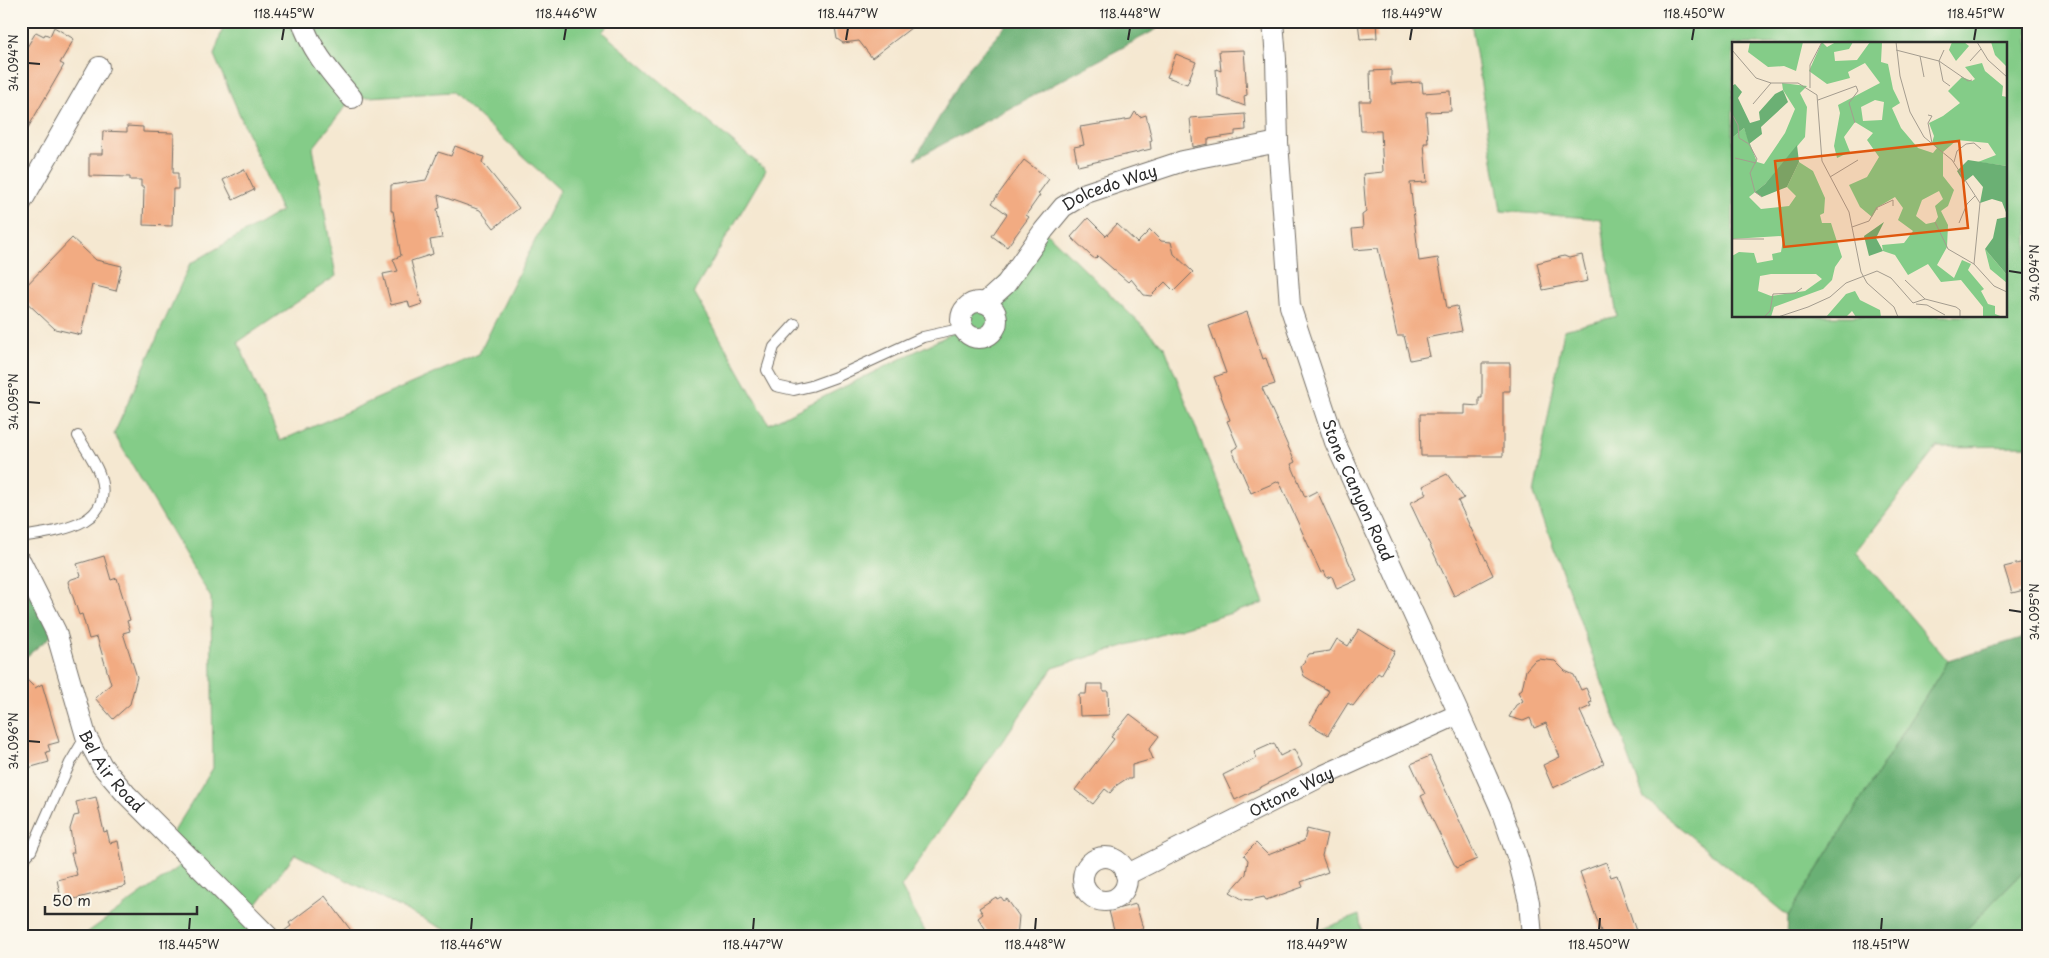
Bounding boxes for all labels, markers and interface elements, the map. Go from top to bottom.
text: 118.445°W [254,4,315,22]
text: 118.446°W [535,4,597,22]
text: 118.447°W [818,4,879,22]
text: 118.448°W [1100,4,1161,22]
text: 118.449°W [1382,4,1443,22]
text: 118.450°W [1663,4,1725,22]
text: 118.451°W [1947,4,2005,22]
text: 34.094°N [4,34,22,92]
inset map [1732,42,2006,318]
street label: Dolcedo Way [1057,157,1160,216]
text: 34.094°N [2025,244,2043,302]
text: 34.095°N [4,373,22,431]
street label: Stone Canyon Road [1317,416,1401,565]
text: 34.095°N [2025,583,2043,641]
text: 34.096°N [4,712,22,770]
street label: Bel Air Road [74,725,150,817]
street label: Ottone Way [1244,759,1337,822]
scale bar [45,883,198,915]
text: 50 m [52,888,91,911]
text: 118.445°W [159,935,220,953]
text: 118.446°W [440,935,502,953]
text: 118.447°W [723,935,784,953]
text: 118.448°W [1005,935,1066,953]
text: 118.449°W [1287,935,1348,953]
text: 118.450°W [1568,935,1630,953]
text: 118.451°W [1852,935,1910,953]

